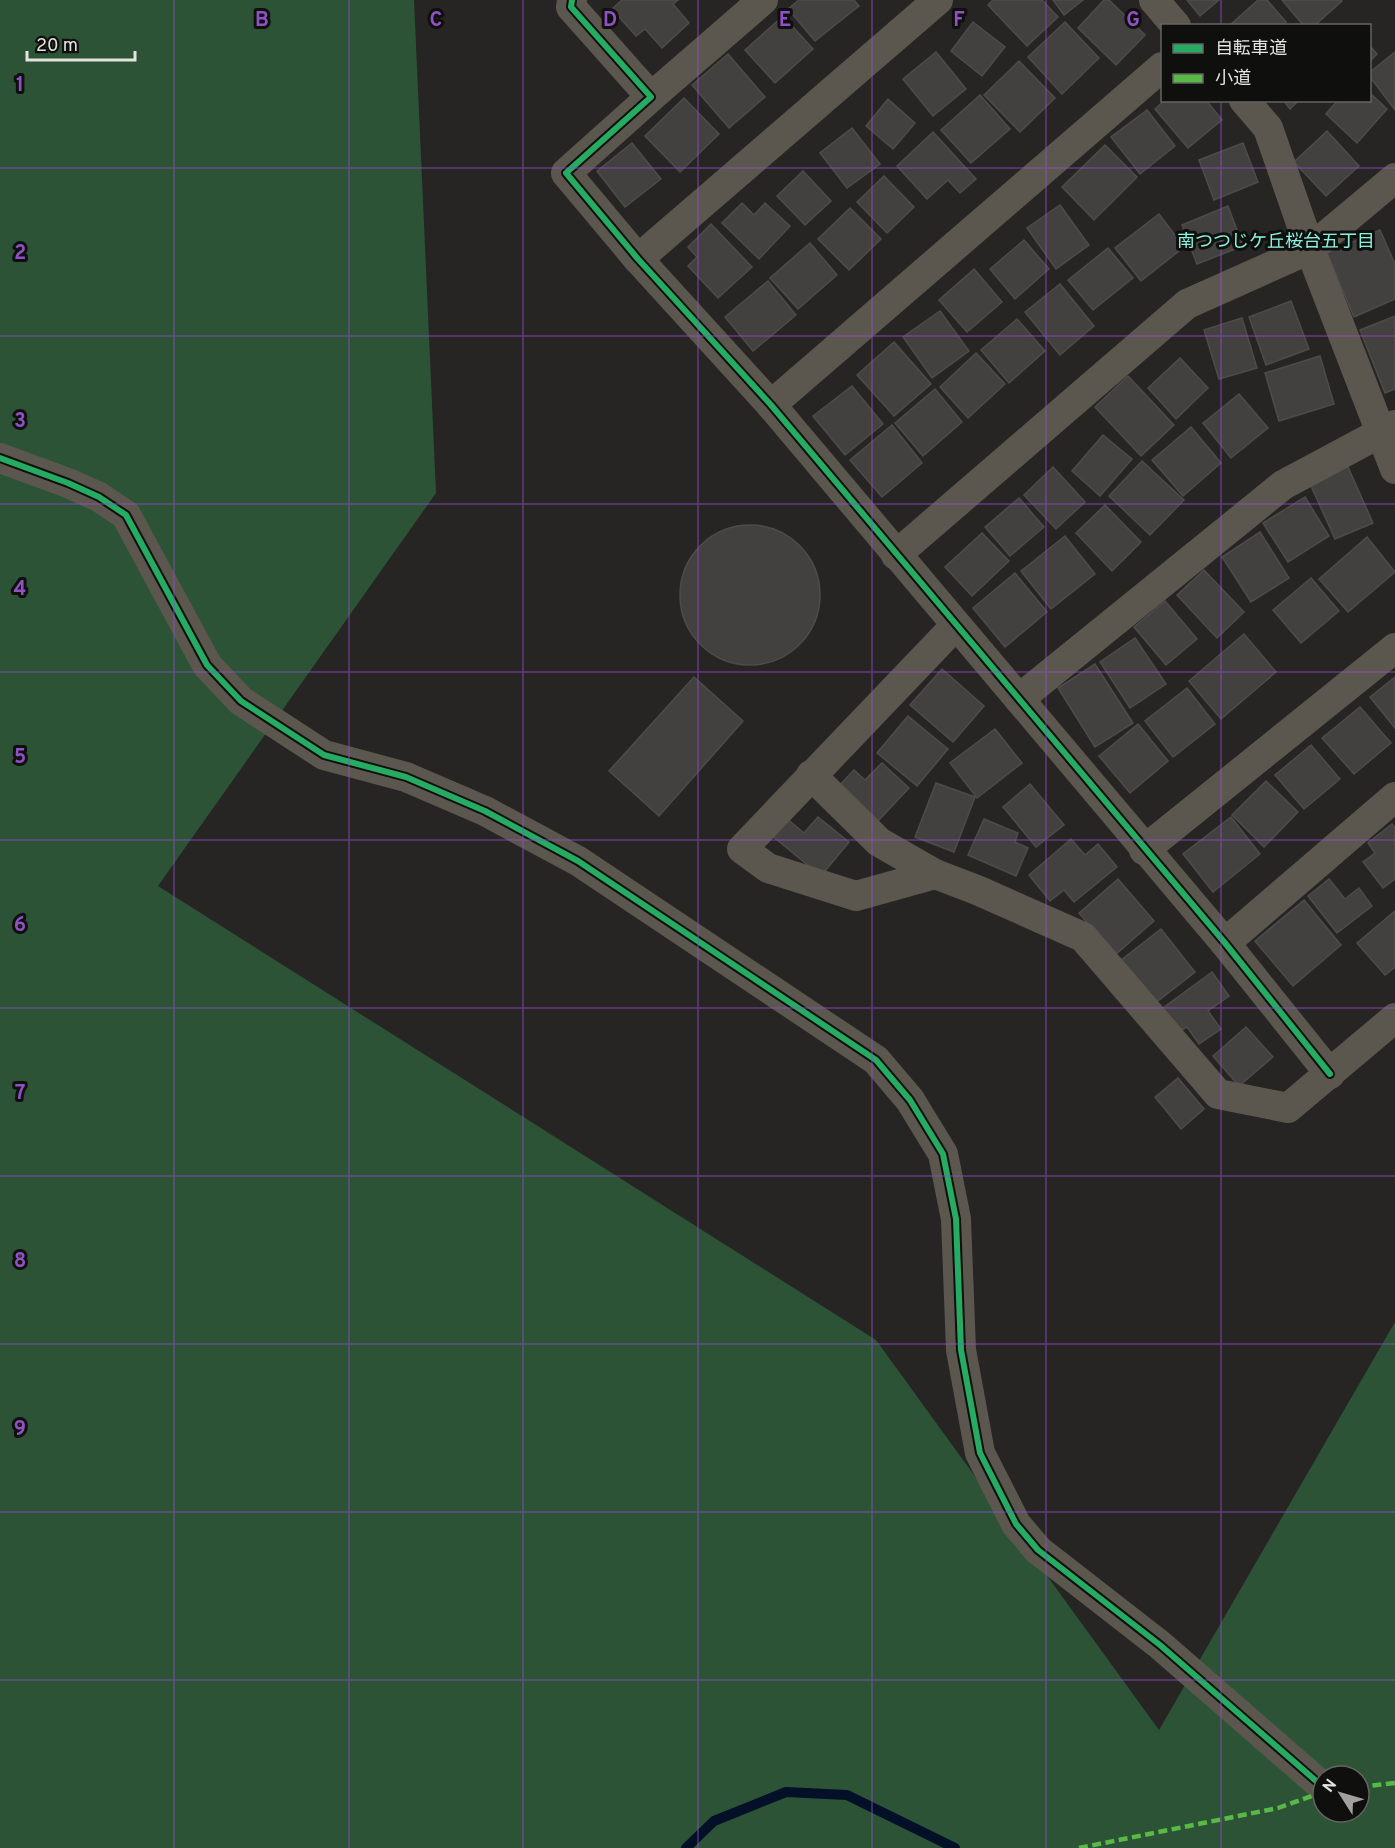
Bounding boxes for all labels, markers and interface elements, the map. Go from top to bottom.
text: B [255,8,269,34]
text: C [430,8,442,34]
text: D [603,8,617,34]
text: E [779,8,791,34]
text: F [953,8,965,34]
text: G [1126,8,1140,34]
scale bar [27,24,135,62]
legend [1161,24,1371,102]
text: 20 m [36,35,78,58]
text: 自転車道 [1215,38,1287,61]
text: 小道 [1215,68,1251,91]
text: 1 [16,73,24,99]
district label: 南つつじケ丘桜台五丁目 [1177,231,1375,254]
text: 2 [14,241,26,267]
text: 3 [14,409,26,435]
text: 4 [14,577,26,603]
text: 5 [14,745,26,771]
text: 6 [14,913,26,939]
text: 7 [15,1081,25,1107]
text: 8 [14,1249,26,1275]
text: 9 [14,1417,26,1443]
north arrow [1311,1764,1371,1824]
text: N [1319,1776,1342,1797]

